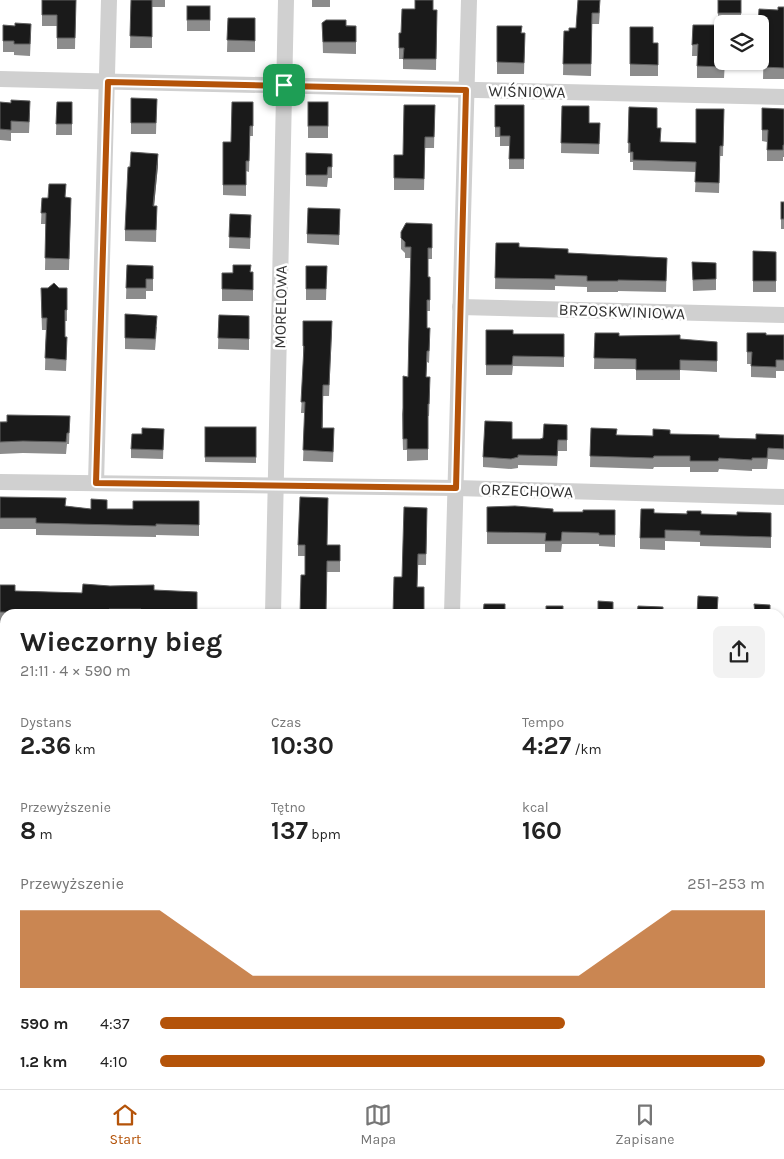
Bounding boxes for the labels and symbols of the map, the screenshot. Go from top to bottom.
pin [263,64,305,106]
street label: WIŚNIOWA [488,81,566,102]
street label: MORELOWA [270,265,291,349]
street label: BRZOSKWINIOWA [558,300,686,323]
street label: ORZECHOWA [480,479,573,502]

